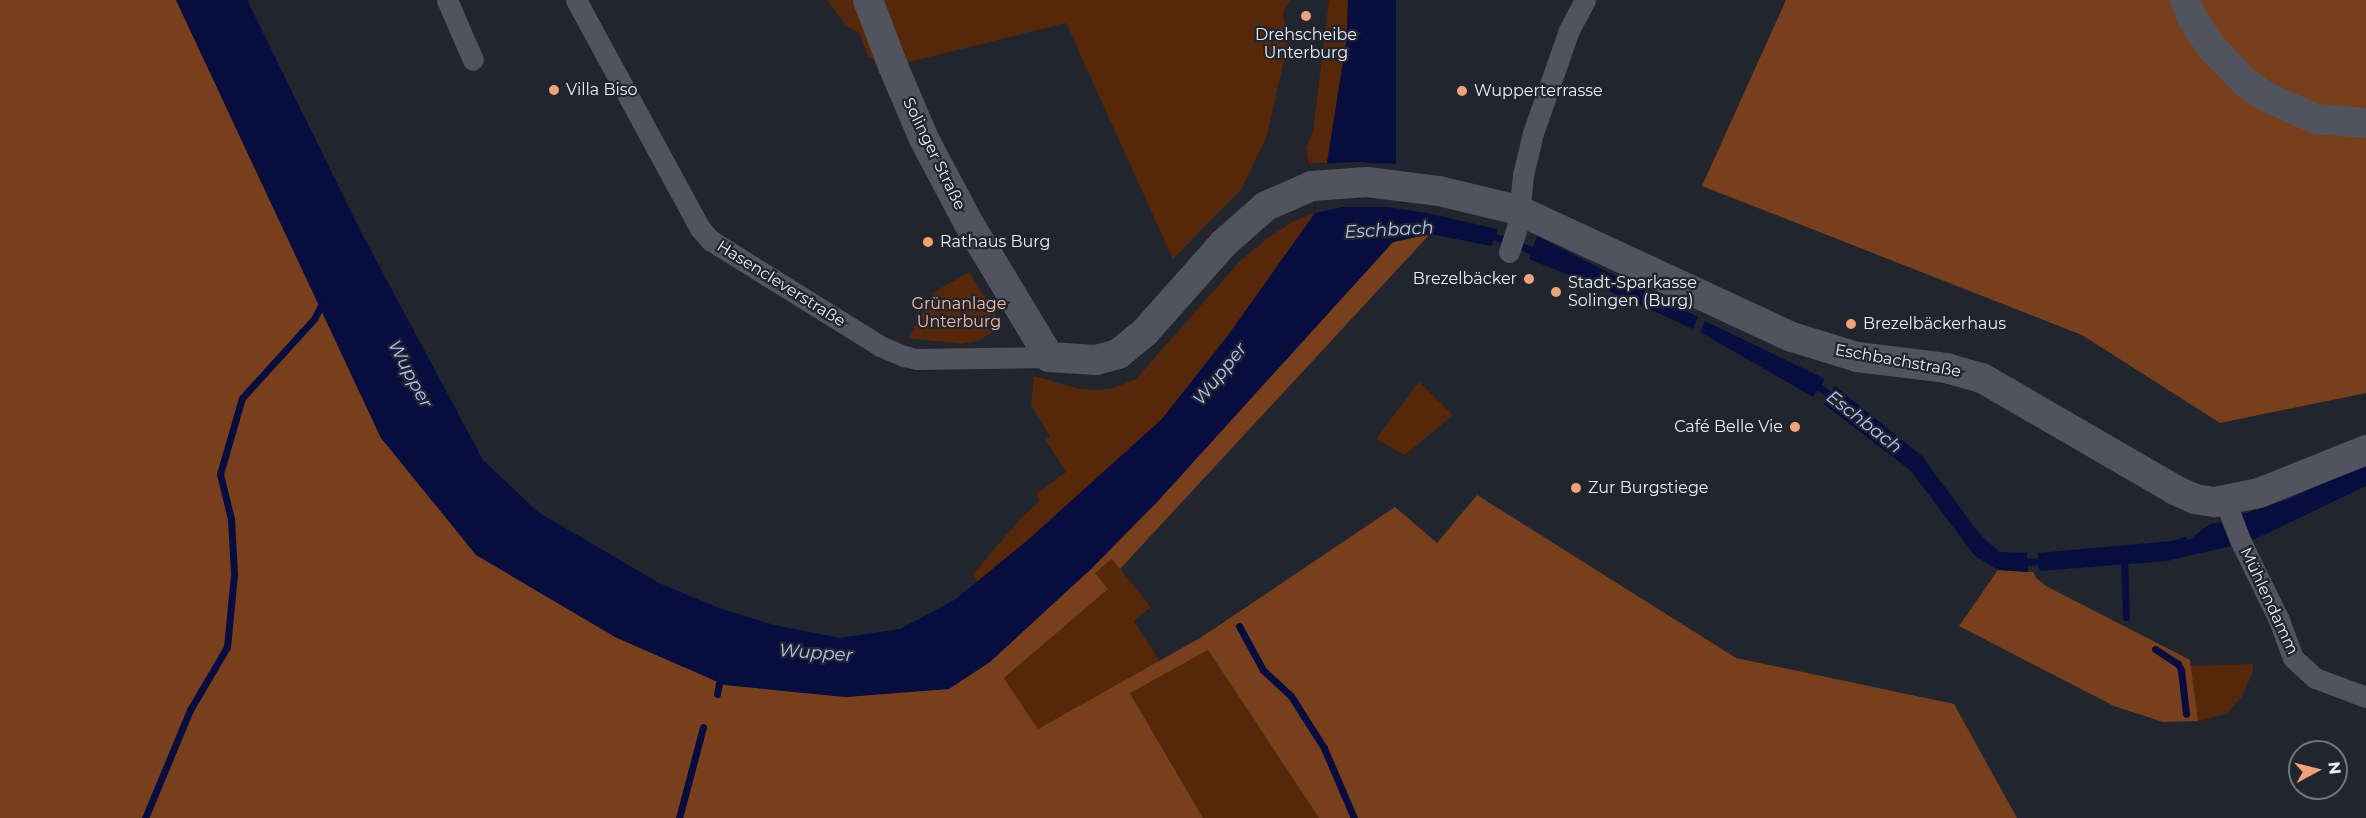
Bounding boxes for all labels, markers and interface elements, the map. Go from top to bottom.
marker: Drehscheibe Unterburg [1299,9,1313,23]
place label: Drehscheibe Unterburg [1255,25,1357,63]
place label: Villa Biso [566,80,638,100]
place label: Wupperterrasse [1474,81,1603,101]
marker: Villa Biso [547,83,561,97]
marker: Wupperterrasse [1455,84,1469,98]
street label: Solinger Straße [899,95,969,213]
water label: Eschbach [1344,217,1434,243]
place label: Rathaus Burg [940,232,1050,252]
marker: Rathaus Burg [921,235,935,249]
street label: Hasencleverstraße [713,237,849,331]
place label: Brezelbäcker [1413,269,1517,289]
marker: Brezelbäcker [1522,272,1536,286]
place label: Stadt-Sparkasse Solingen (Burg) [1568,273,1697,311]
marker: Stadt-Sparkasse Solingen (Burg) [1549,285,1563,299]
park label: Grünanlage Unterburg [912,294,1006,332]
place label: Brezelbäckerhaus [1863,314,2006,334]
marker: Brezelbäckerhaus [1844,317,1858,331]
water label: Wupper [383,336,437,412]
water label: Wupper [1188,339,1252,409]
street label: Eschbachstraße [1833,340,1963,382]
water label: Eschbach [1822,386,1906,458]
place label: Café Belle Vie [1674,417,1783,437]
marker: Café Belle Vie [1788,420,1802,434]
place label: Zur Burgstiege [1588,478,1709,498]
marker: Zur Burgstiege [1569,481,1583,495]
street label: Mühlendamm [2236,544,2302,658]
water label: Wupper [779,640,853,666]
north arrow [2288,740,2348,800]
text: N [2324,760,2345,776]

